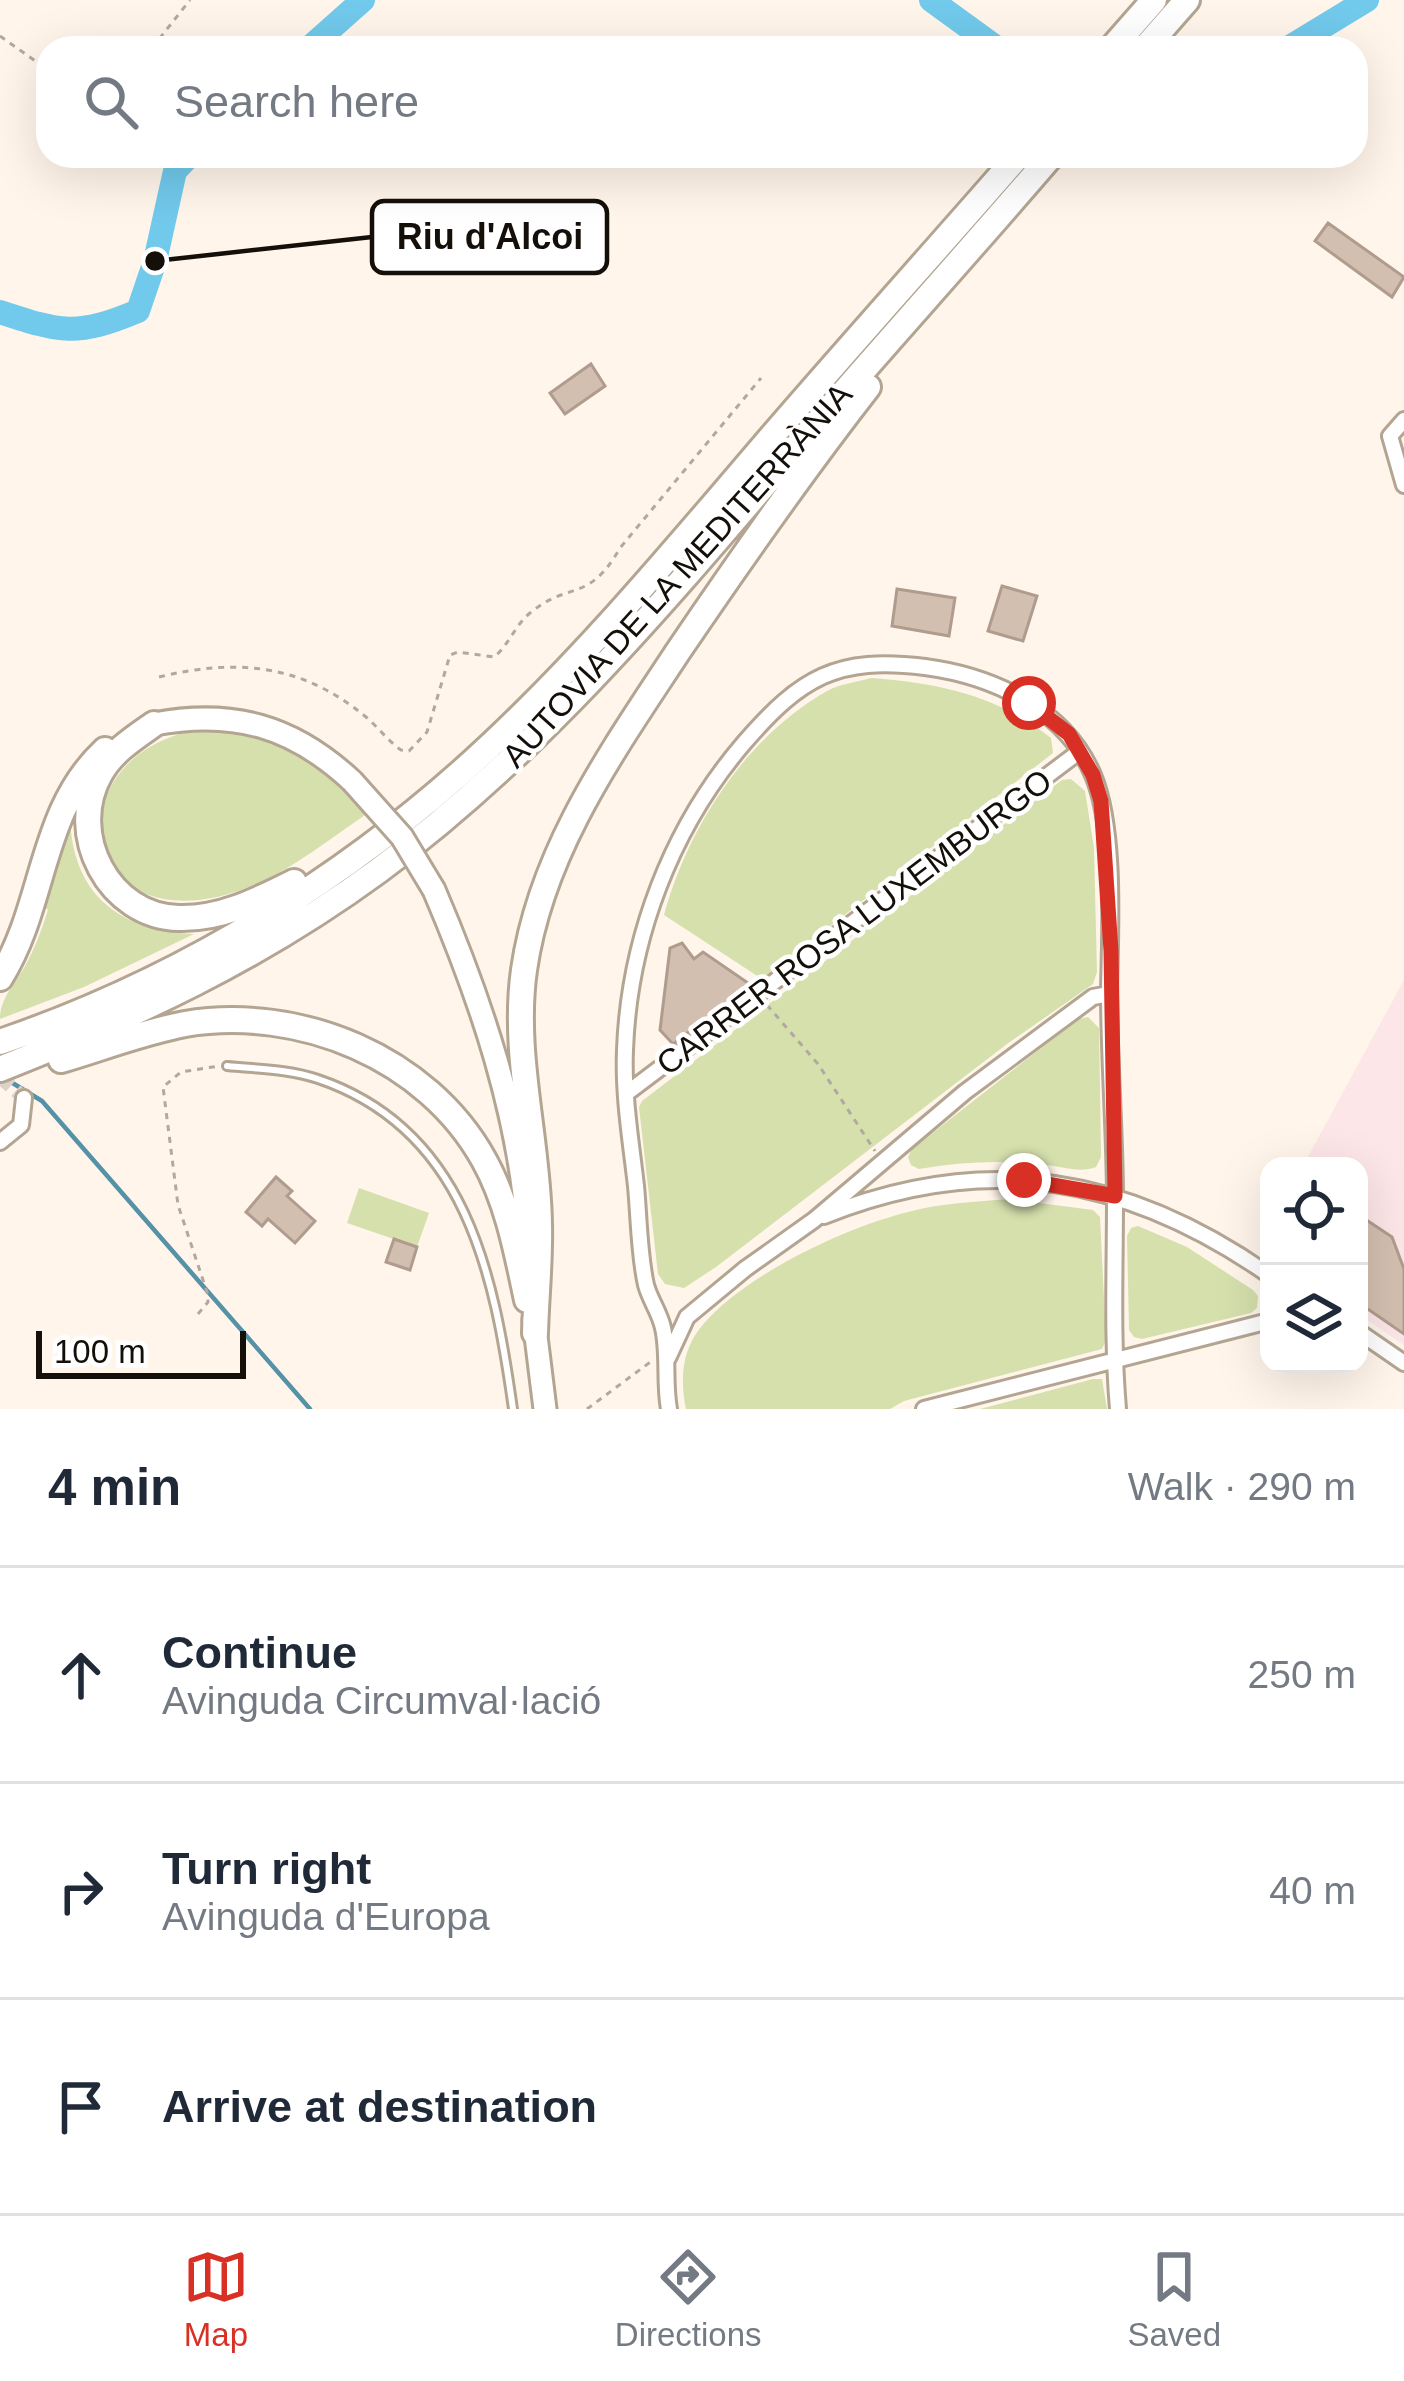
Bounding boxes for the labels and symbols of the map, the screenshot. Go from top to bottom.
callout: Riu d'Alcoi [372,201,607,273]
text: Riu d'Alcoi [397,216,583,257]
street label: AUTOVIA DE LA MEDITERRÀNIA [495,375,859,775]
route start [1002,676,1056,730]
street label: CARRER ROSA LUXEMBURGO [650,762,1058,1082]
route end [997,1153,1051,1207]
scale bar [36,1325,246,1378]

